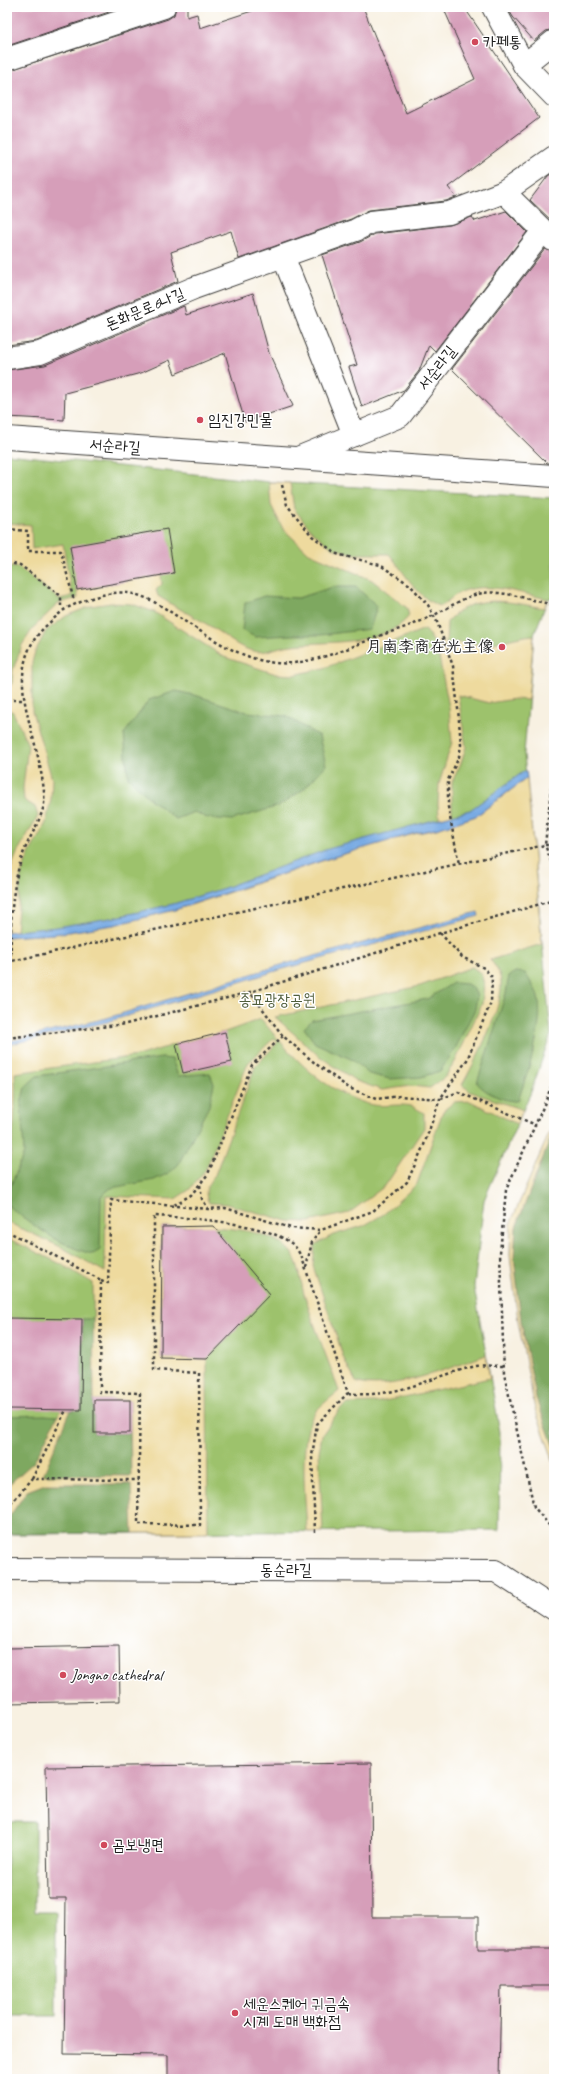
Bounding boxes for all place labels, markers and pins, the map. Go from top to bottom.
place label: 카페통 [483,32,522,52]
marker: 카페통 [470,37,480,47]
place label: 임진강민물 [208,410,273,430]
marker: 임진강민물 [195,415,205,425]
place label: 月南李商在光主像 [366,637,494,657]
marker: 月南李商在光主像 [497,642,507,652]
place label: Jongno cathedral [70,1665,165,1685]
marker: Jongno cathedral [58,1670,68,1680]
place label: 곰보냉면 [112,1835,164,1855]
marker: 곰보냉면 [99,1840,109,1850]
place label: 세운스퀘어 귀금속 시계 도매 백화점 [243,1994,350,2032]
marker: 세운스퀘어 귀금속 시계 도매 백화점 [230,2008,240,2018]

